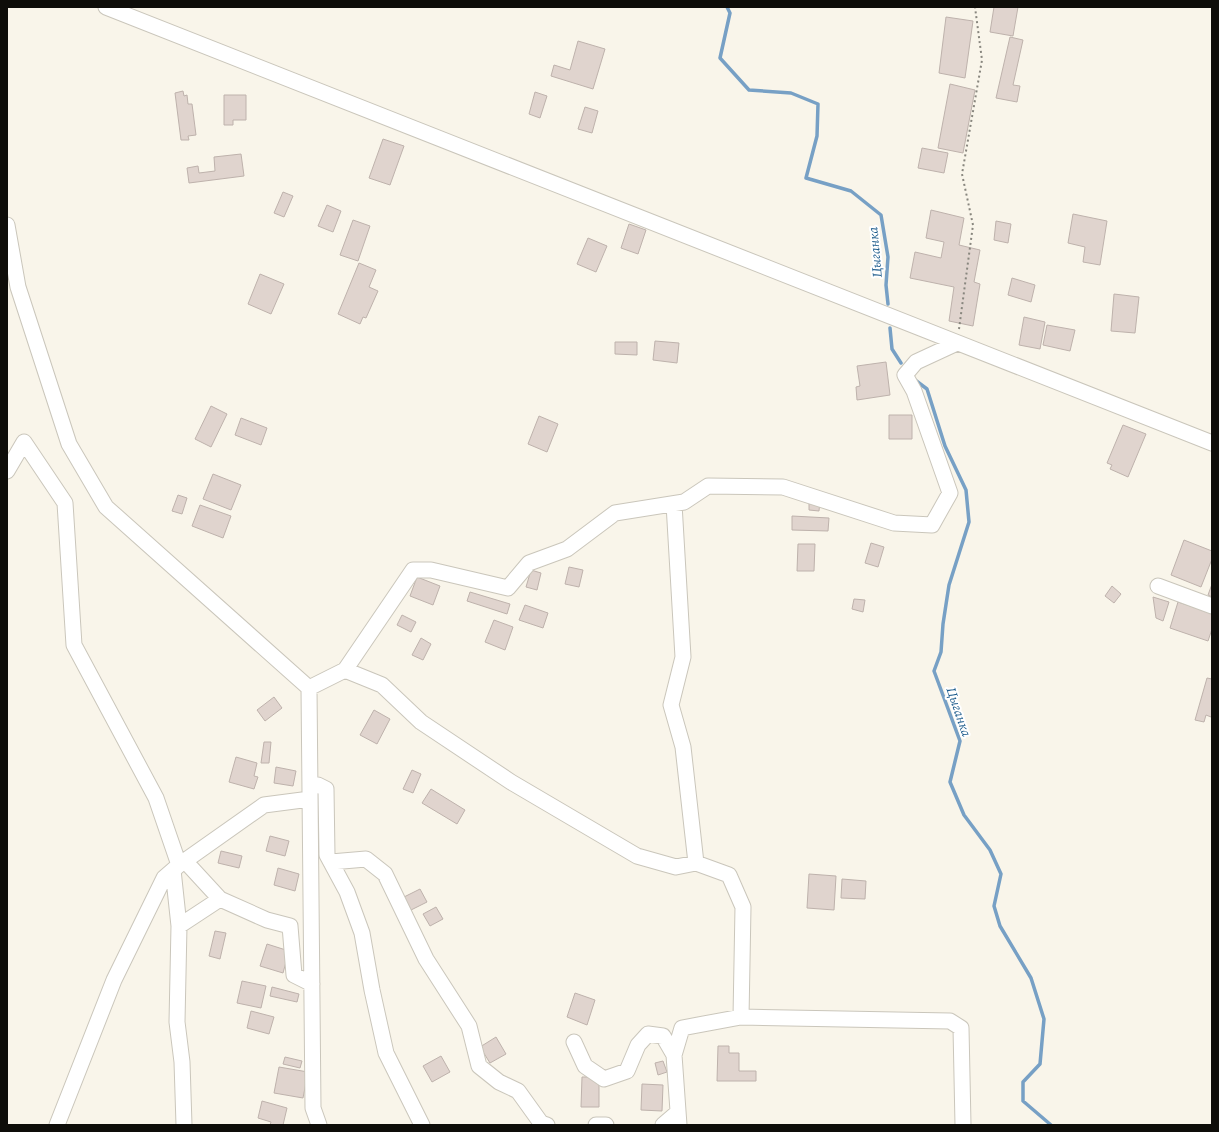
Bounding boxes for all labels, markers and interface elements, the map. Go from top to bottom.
water label: Цыганка [864,226,886,279]
water label: Цыганка [942,684,975,739]

